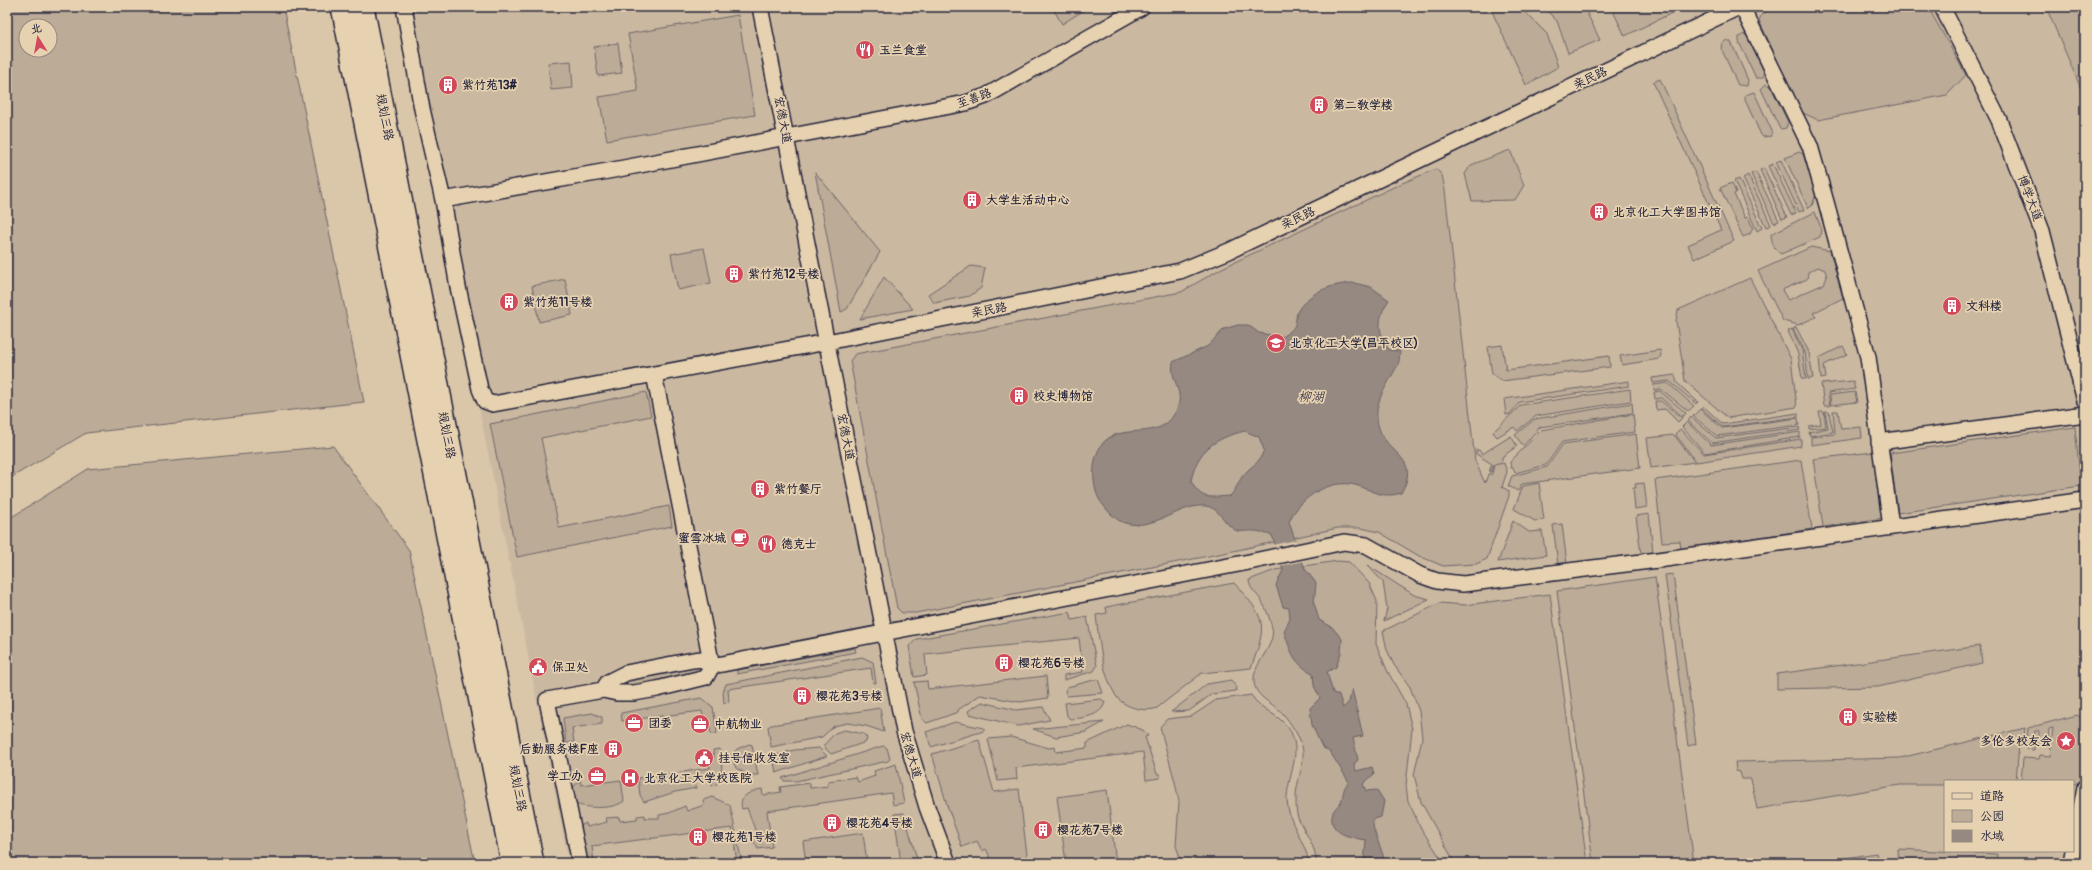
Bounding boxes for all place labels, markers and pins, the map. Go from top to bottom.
restaurant icon: 玉兰食堂 [854,39,876,61]
place label: 玉兰食堂 [879,43,927,58]
building icon: 紫竹苑13# [437,74,459,96]
place label: 紫竹苑13# [462,78,517,93]
building icon: 第二教学楼 [1308,94,1330,116]
place label: 第二教学楼 [1333,98,1393,113]
building icon: 大学生活动中心 [961,189,983,211]
place label: 大学生活动中心 [986,193,1070,208]
building icon: 北京化工大学图书馆 [1588,201,1610,223]
place label: 北京化工大学图书馆 [1613,205,1721,220]
building icon: 紫竹苑12号楼 [723,263,745,285]
place label: 紫竹苑12号楼 [748,267,819,282]
building icon: 紫竹苑11号楼 [498,291,520,313]
place label: 紫竹苑11号楼 [523,295,592,310]
building icon: 文科楼 [1941,295,1963,317]
place label: 文科楼 [1966,299,2002,314]
school or university icon: 北京化工大学(昌平校区) [1265,332,1287,354]
place label: 北京化工大学(昌平校区) [1290,336,1418,351]
building icon: 校史博物馆 [1008,385,1030,407]
place label: 校史博物馆 [1033,389,1093,404]
building icon: 紫竹餐厅 [749,478,771,500]
place label: 紫竹餐厅 [774,482,822,497]
cafe icon: 蜜雪冰城 [729,527,751,549]
place label: 蜜雪冰城 [678,531,726,546]
restaurant icon: 德克士 [756,533,778,555]
place label: 德克士 [781,537,817,552]
building icon: 樱花苑6号楼 [993,652,1015,674]
public building icon: 保卫处 [527,656,549,678]
place label: 樱花苑6号楼 [1018,656,1085,671]
place label: 保卫处 [552,660,588,675]
building icon: 樱花苑3号楼 [791,685,813,707]
place label: 樱花苑3号楼 [816,689,883,704]
building icon: 实验楼 [1837,706,1859,728]
place label: 实验楼 [1862,710,1898,725]
office icon: 团委 [623,712,645,734]
office icon: 中航物业 [689,713,711,735]
place label: 团委 [648,716,672,731]
place label: 中航物业 [714,717,762,732]
place icon: 多伦多校友会 [2055,730,2077,752]
place label: 多伦多校友会 [1980,734,2052,749]
building icon: 后勤服务楼F座 [602,738,624,760]
place label: 后勤服务楼F座 [520,742,599,757]
public building icon: 挂号信收发室 [693,747,715,769]
place label: 挂号信收发室 [718,751,790,766]
office icon: 学工办 [586,765,608,787]
hospital icon: 北京化工大学校医院 [619,767,641,789]
place label: 学工办 [547,769,583,784]
place label: 北京化工大学校医院 [644,771,752,786]
building icon: 樱花苑4号楼 [821,812,843,834]
place label: 樱花苑4号楼 [846,816,913,831]
building icon: 樱花苑7号楼 [1032,819,1054,841]
place label: 樱花苑7号楼 [1057,823,1123,838]
building icon: 樱花苑1号楼 [687,826,709,848]
place label: 樱花苑1号楼 [712,830,777,845]

